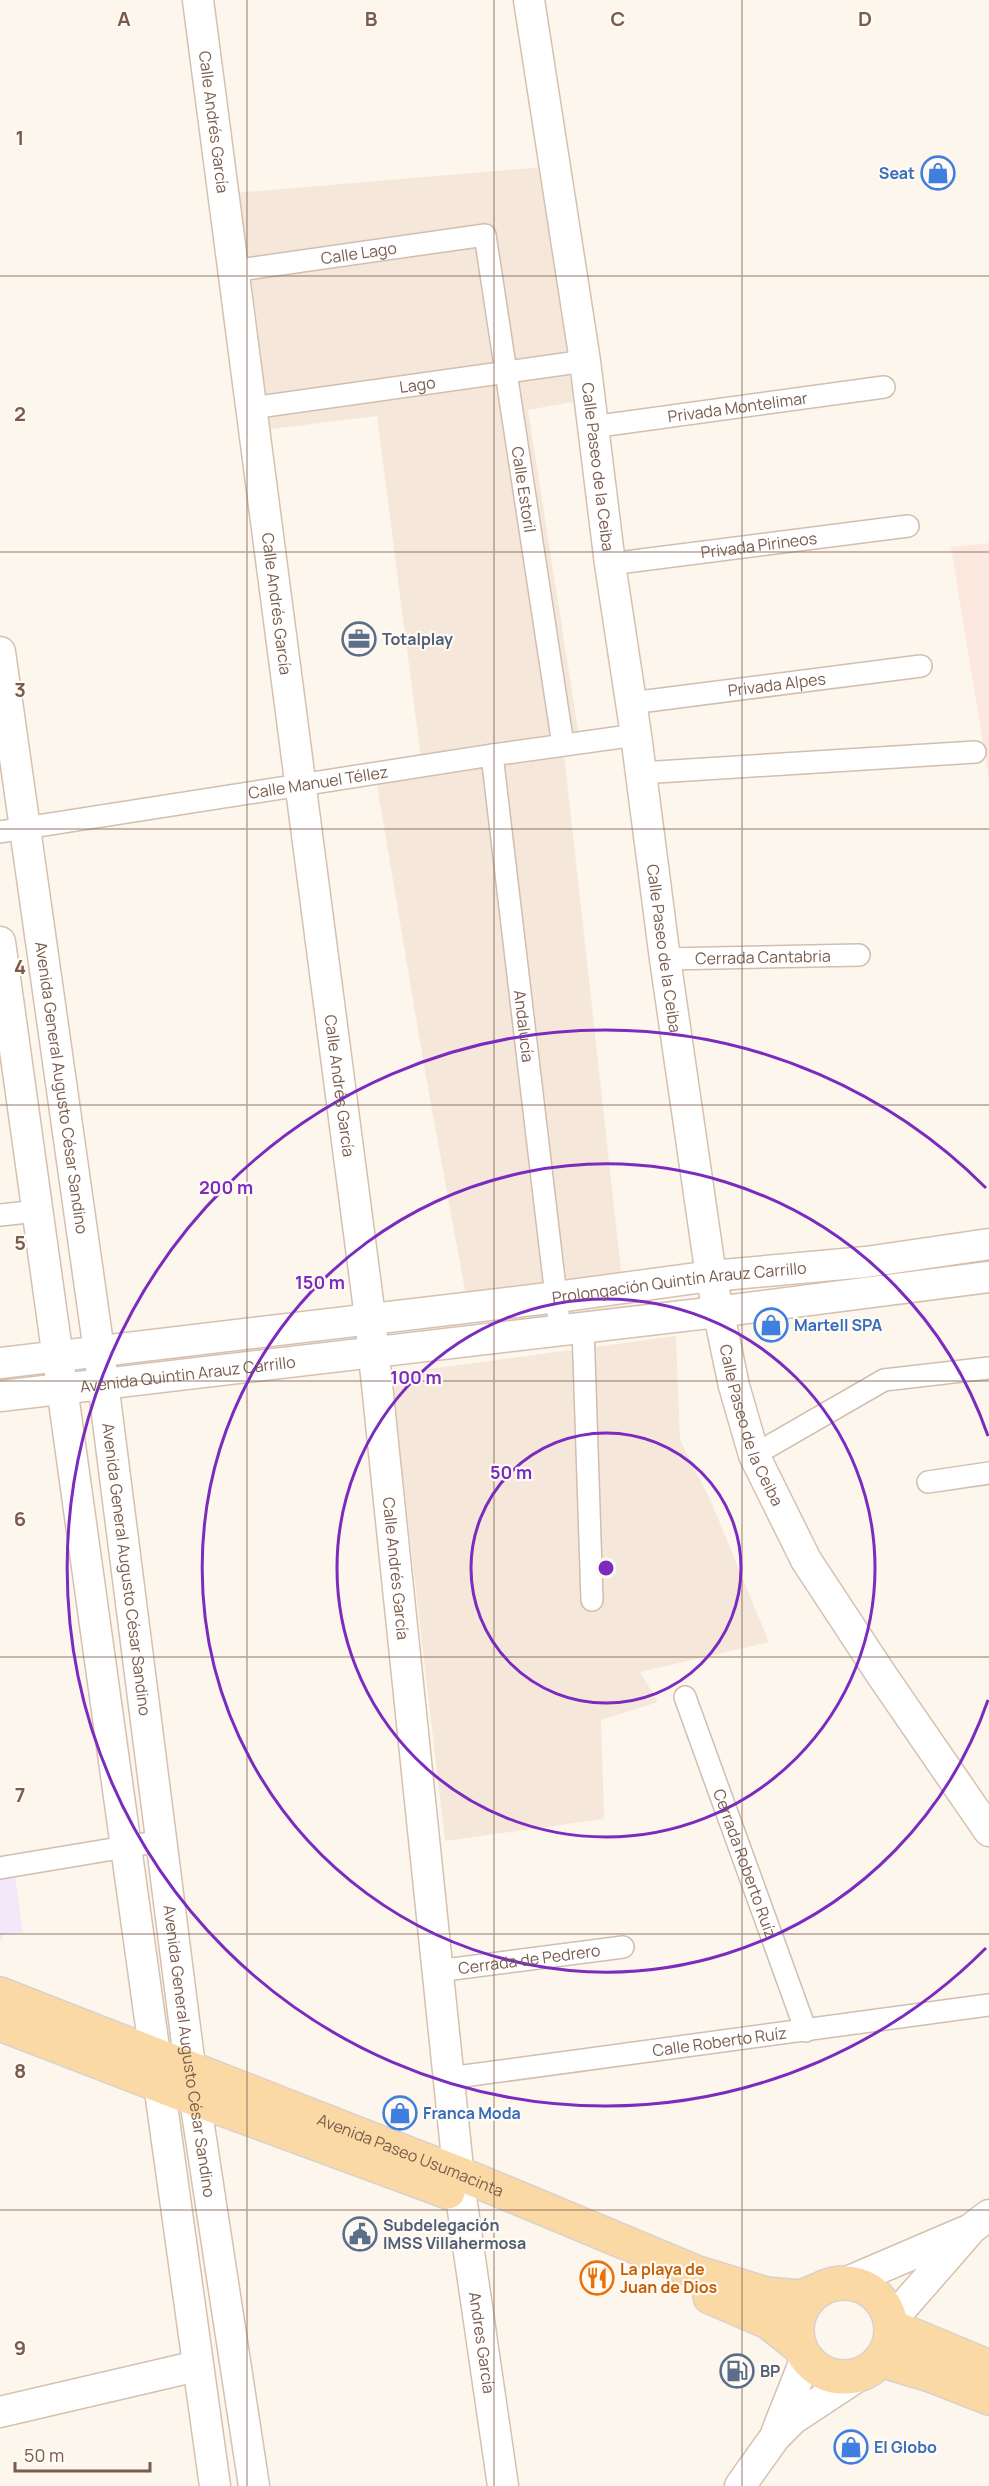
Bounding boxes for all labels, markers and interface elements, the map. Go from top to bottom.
text: A [117,5,131,32]
text: B [365,5,378,32]
text: C [611,5,625,32]
text: D [858,5,872,32]
street label: Calle Andrés García [194,50,234,194]
text: 1 [16,124,24,151]
shop icon: Seat [920,155,956,191]
place label: Seat [879,162,915,184]
street label: Calle Lago [319,237,398,269]
street label: Lago [398,371,437,398]
street label: Calle Paseo de la Ceiba [577,381,619,553]
street label: Privada Montelimar [666,387,809,428]
text: 2 [14,400,26,427]
street label: Calle Estoril [506,445,541,534]
street label: Privada Pirineos [699,527,818,563]
street label: Calle Andrés García [257,531,297,676]
office icon: Totalplay [341,621,377,657]
place label: Totalplay [382,628,453,650]
street label: Privada Alpes [727,667,827,702]
text: 3 [14,676,26,703]
street label: Calle Manuel Téllez [247,760,390,804]
street label: Calle Paseo de la Ceiba [642,863,687,1034]
street label: Avenida General Augusto César Sandino [30,940,93,1235]
street label: Cerrada Cantabria [695,945,831,969]
text: 4 [14,953,26,980]
street label: Andalucía [509,989,539,1063]
street label: Calle Andrés García [320,1013,360,1158]
text: 200 m [199,1175,253,1199]
text: 5 [14,1229,26,1256]
street label: Prolongación Quintín Arauz Carrillo [551,1256,807,1308]
text: 150 m [295,1270,345,1294]
shop icon: Martell SPA [753,1307,789,1343]
place label: Martell SPA [794,1314,883,1336]
street label: Calle Paseo de la Ceiba [715,1342,789,1510]
street label: Avenida Quintin Arauz Carrillo [79,1350,297,1398]
text: 100 m [390,1365,442,1389]
street label: Avenida General Augusto César Sandino [97,1422,156,1717]
text: 50 m [490,1460,532,1484]
street label: Calle Andrés García [378,1496,414,1641]
text: 6 [14,1505,26,1532]
centre of rings [596,1558,616,1578]
text: 7 [15,1781,25,1808]
street label: Cerrada Roberto Ruíz [708,1786,782,1941]
street label: Avenida General Augusto César Sandino [159,1904,221,2199]
street label: Cerrada de Pedrero [457,1939,602,1979]
street label: Calle Roberto Ruíz [651,2021,788,2061]
text: 8 [14,2057,26,2084]
shop icon: Franca Moda [382,2095,418,2131]
place label: Franca Moda [423,2102,521,2124]
street label: Avenida Paseo Usumacinta [314,2108,507,2202]
place label: Subdelegación IMSS Villahermosa [383,2214,526,2254]
public building icon: Subdelegación IMSS Villahermosa [342,2216,378,2252]
place label: La playa de Juan de Dios [620,2258,718,2298]
restaurant icon: La playa de Juan de Dios [579,2260,615,2296]
street label: Andres García [464,2290,500,2395]
text: 9 [14,2334,26,2361]
fuel station icon: BP [719,2353,755,2389]
place label: BP [760,2360,780,2382]
shop icon: El Globo [833,2429,869,2465]
scale bar [15,2435,150,2473]
place label: El Globo [874,2436,937,2458]
text: 50 m [24,2443,64,2467]

